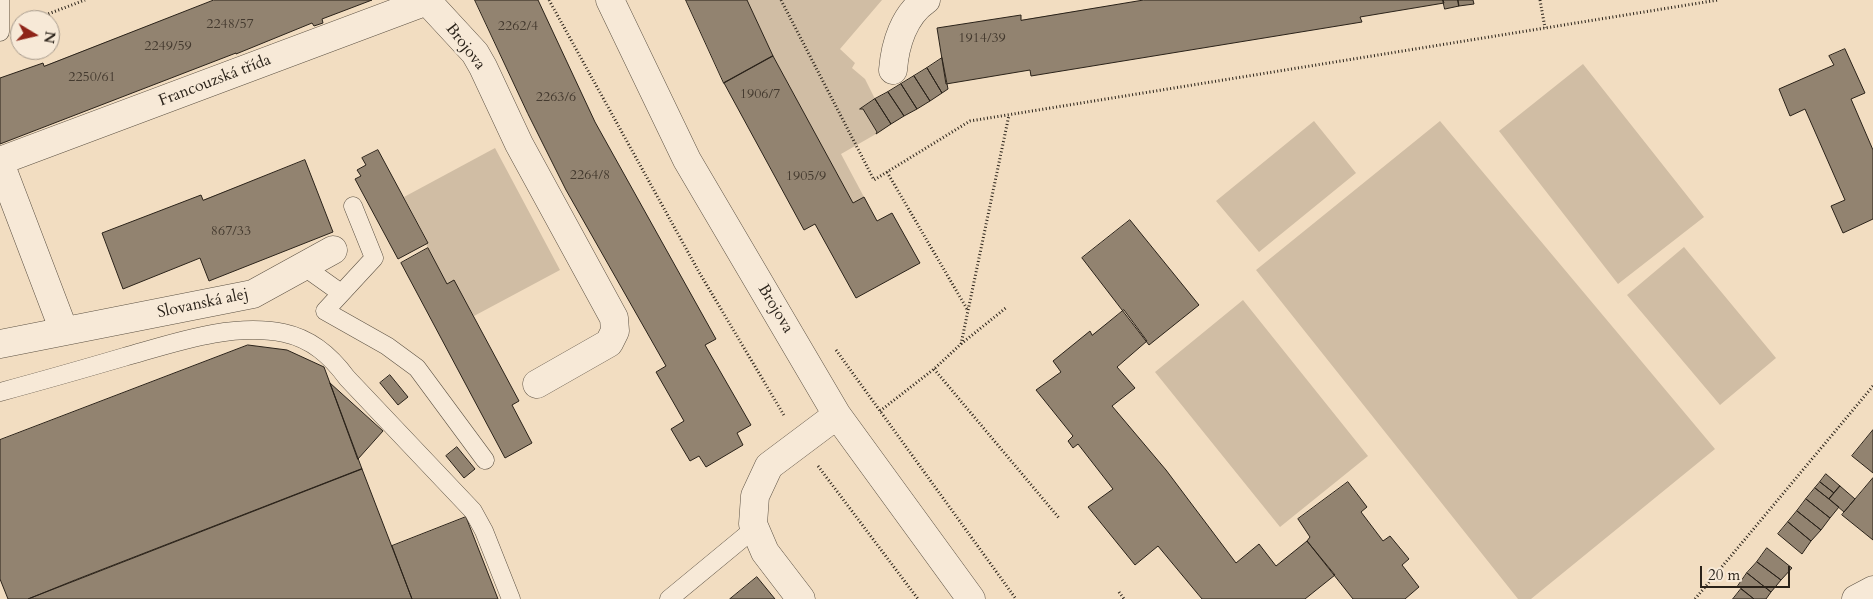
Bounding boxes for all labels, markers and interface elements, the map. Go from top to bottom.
north arrow [10,10,60,60]
house number: 2248/57 [206,17,254,33]
house number: 2262/4 [498,19,538,35]
street label: Brojova [441,20,489,74]
text: N [39,30,60,45]
house number: 1914/39 [958,31,1006,47]
house number: 2249/59 [144,39,192,55]
street label: Francouzská třída [156,51,274,111]
house number: 2250/61 [68,70,116,86]
house number: 1906/7 [740,87,780,103]
house number: 2263/6 [536,90,576,106]
house number: 2264/8 [570,168,610,184]
house number: 1905/9 [786,169,826,185]
house number: 867/33 [211,224,251,240]
street label: Brojova [753,281,797,337]
street label: Slovanská alej [156,285,250,323]
scale bar [1703,556,1793,588]
text: 20 m [1708,565,1740,585]

